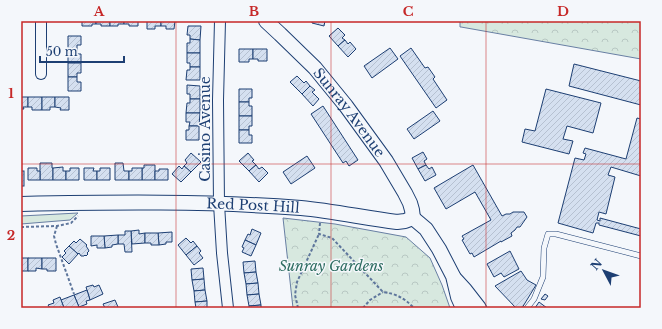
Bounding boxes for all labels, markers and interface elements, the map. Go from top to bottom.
text: A [93,3,105,20]
text: B [249,3,259,20]
text: C [403,3,414,20]
text: D [557,3,569,20]
scale bar [40,38,124,64]
text: 50 m [46,44,78,59]
street label: Sunray Avenue [309,64,389,161]
street label: Casino Avenue [196,76,214,182]
text: 1 [8,85,14,102]
street label: Red Post Hill [206,194,301,217]
text: 2 [7,227,15,244]
north arrow [584,251,624,291]
text: N [588,255,606,273]
park label: Sunray Gardens [279,257,383,275]

